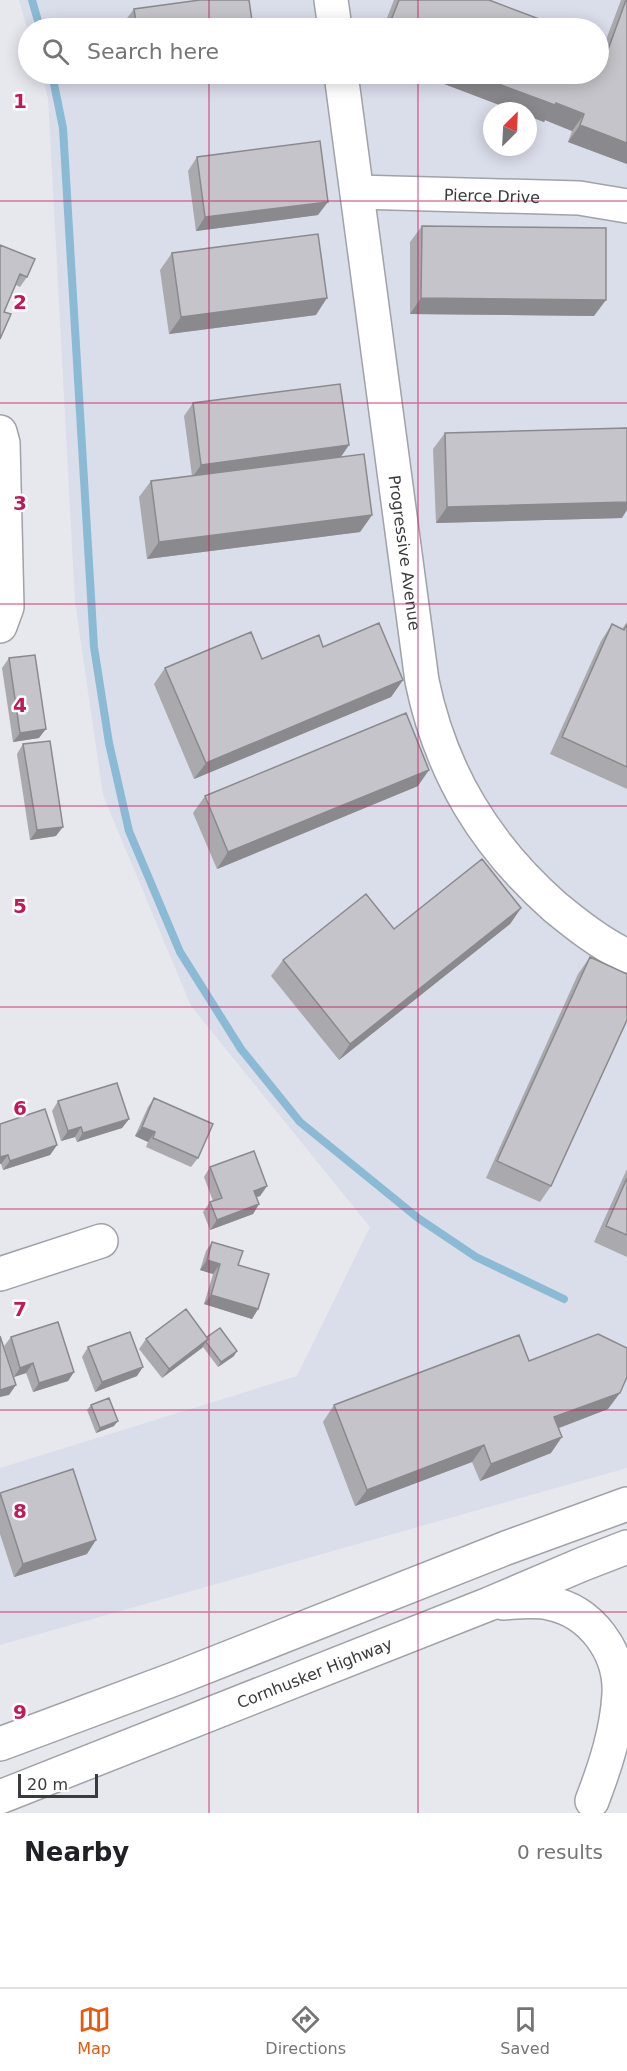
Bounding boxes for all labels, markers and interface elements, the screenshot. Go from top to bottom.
search box [18,18,609,84]
icon: search [39,35,72,68]
text: Search here [87,39,219,64]
text: 1 [13,89,27,113]
north arrow [483,102,537,156]
street label: Pierce Drive [444,185,540,207]
text: 2 [13,290,27,314]
street label: Progressive Avenue [385,474,424,632]
text: 3 [13,491,27,515]
text: 4 [13,693,27,717]
text: 5 [13,894,27,918]
text: 6 [13,1096,27,1120]
text: 7 [13,1297,27,1321]
text: 8 [13,1499,27,1523]
street label: Cornhusker Highway [234,1634,395,1713]
text: 9 [13,1700,27,1724]
scale bar [18,1771,98,1798]
text: 20 m [27,1775,68,1794]
text: Nearby [24,1837,129,1867]
text: 0 results [517,1840,603,1864]
tab: Map [77,2003,111,2058]
tab: Directions [265,2003,346,2058]
tab: Saved [500,2003,550,2058]

